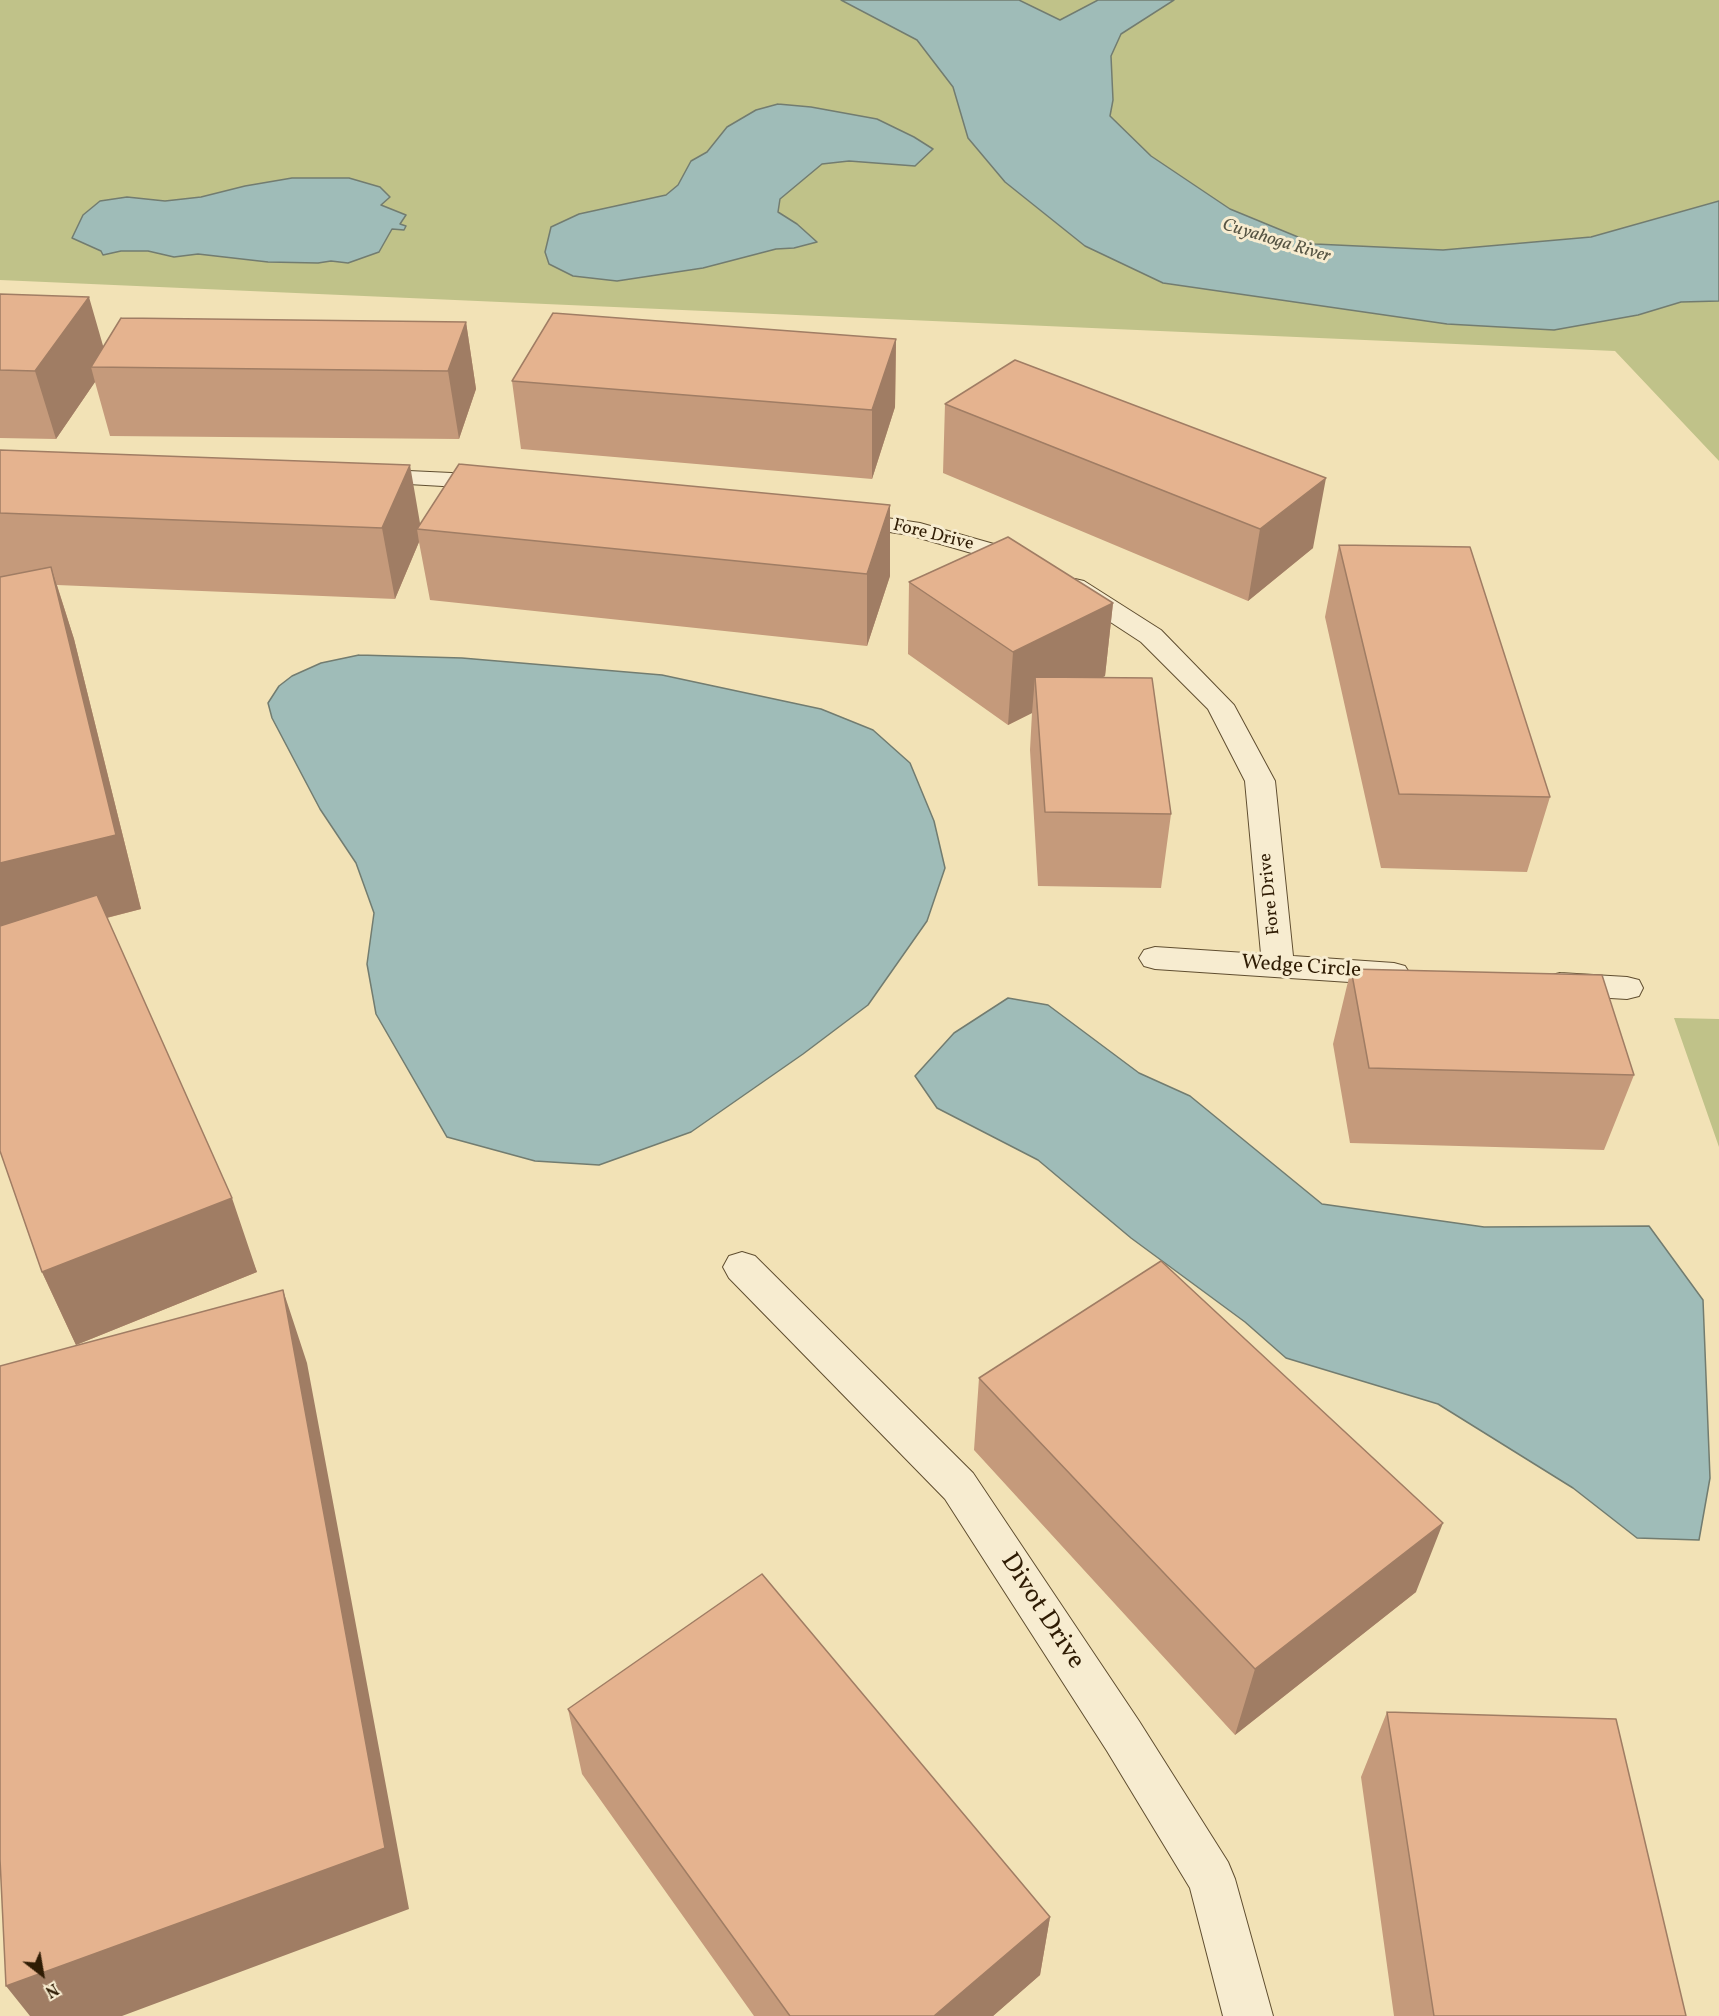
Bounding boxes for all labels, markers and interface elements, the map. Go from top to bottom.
water label: Cuyahoga River [1219,215,1333,269]
street label: Fore Drive [890,516,976,556]
street label: Fore Drive [1256,852,1286,936]
street label: Wedge Circle [1240,951,1362,985]
street label: Divot Drive [992,1548,1090,1676]
north arrow [12,1944,72,2004]
text: N [41,1977,62,2002]

